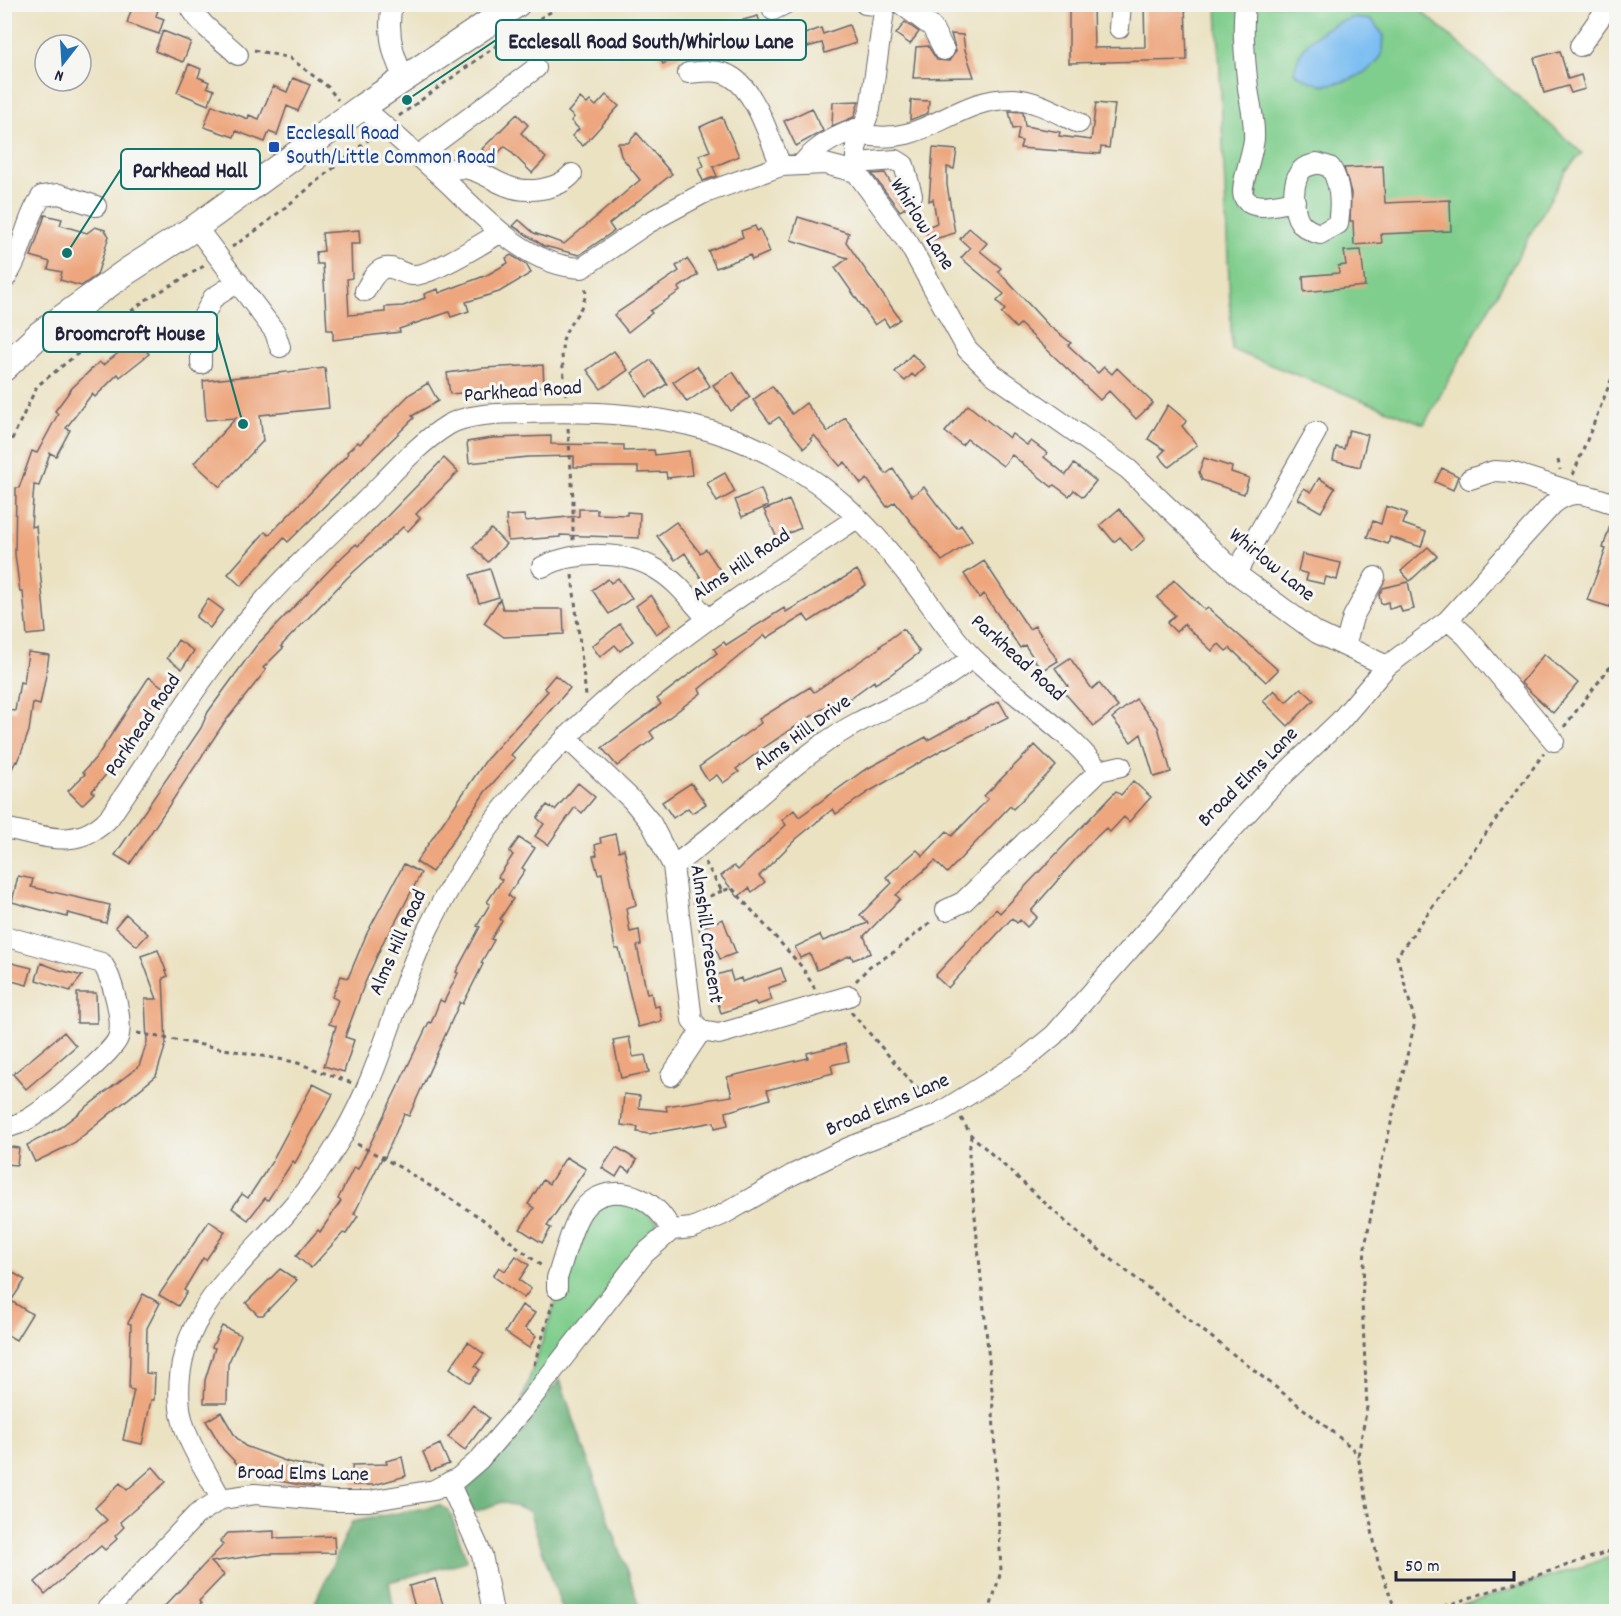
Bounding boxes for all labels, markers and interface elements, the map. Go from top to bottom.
callout: Ecclesall Road South/Whirlow Lane [496,20,806,60]
text: Ecclesall Road South/Whirlow Lane [508,28,794,59]
north arrow [33,33,93,93]
text: N [52,63,66,87]
place label: Ecclesall Road South/Little Common Road [286,120,496,174]
marker: Ecclesall Road South/Little Common Road [267,140,281,154]
callout: Parkhead Hall [121,149,260,189]
text: Parkhead Hall [133,157,248,188]
street label: Whirlow Lane [881,173,961,277]
callout: Broomcroft House [43,312,217,352]
text: Broomcroft House [55,320,206,351]
street label: Parkhead Road [463,374,583,412]
street label: Alms Hill Road [687,522,797,610]
street label: Whirlow Lane [1221,522,1321,610]
street label: Parkhead Road [963,608,1071,710]
street label: Parkhead Road [98,669,190,783]
street label: Alms Hill Drive [748,688,858,780]
street label: Broad Elms Lane [1192,721,1306,835]
street label: Almshill Crescent [680,863,730,1005]
street label: Alms Hill Road [362,885,436,1001]
street label: Broad Elms Lane [822,1066,954,1146]
street label: Broad Elms Lane [237,1459,369,1491]
scale bar [1396,1544,1514,1582]
text: 50 m [1405,1555,1440,1580]

